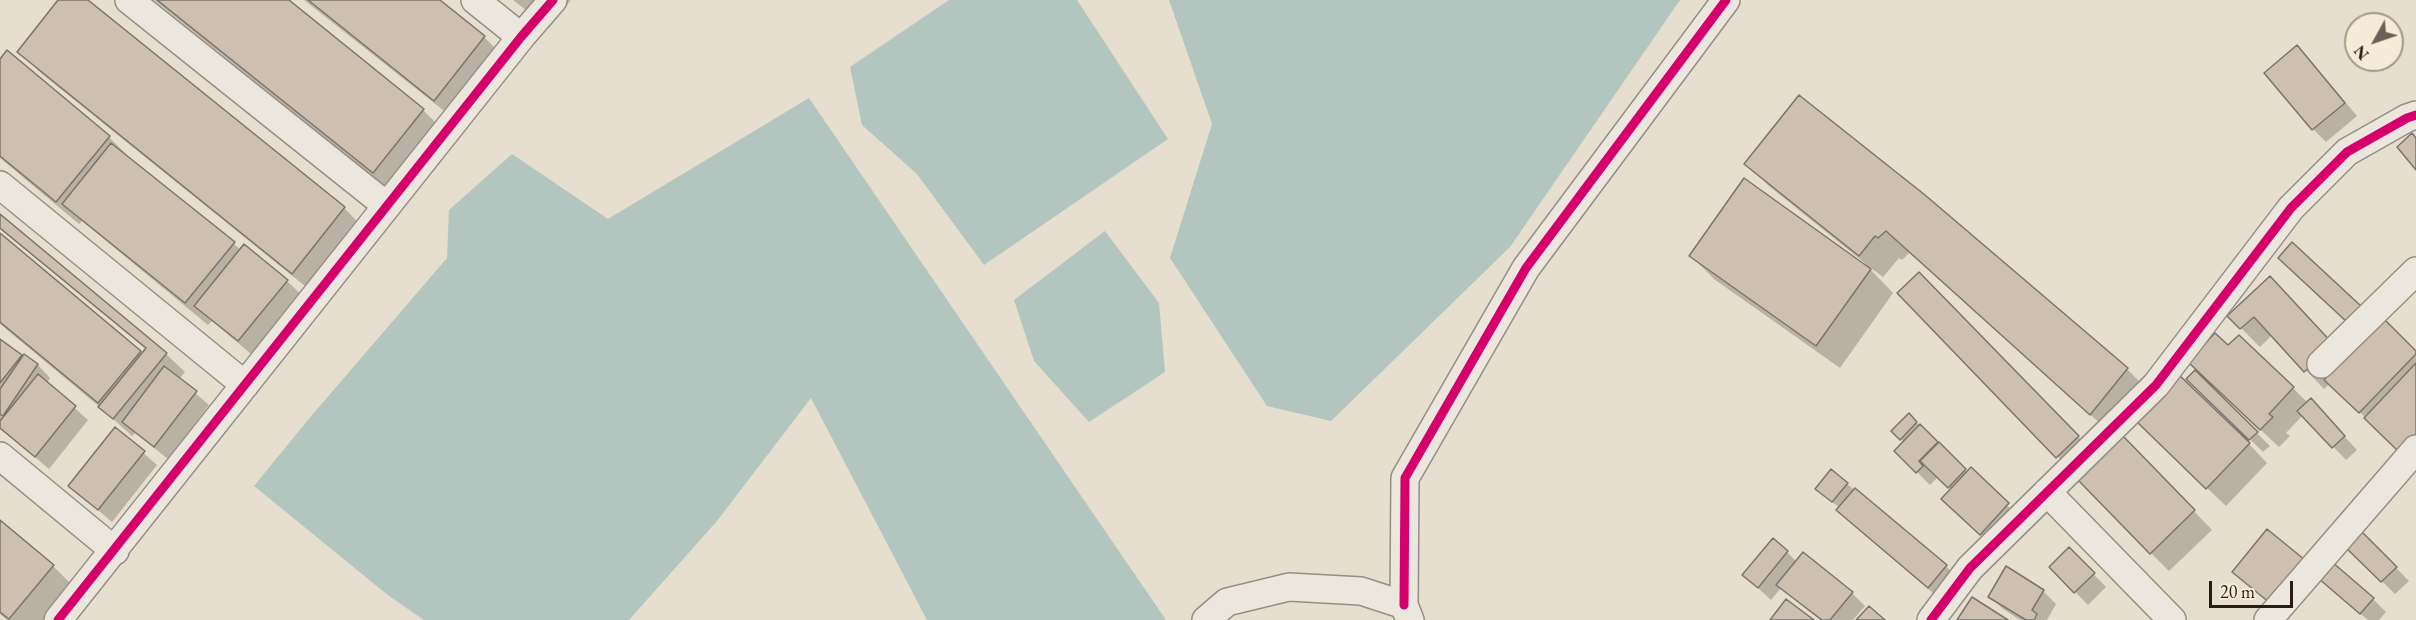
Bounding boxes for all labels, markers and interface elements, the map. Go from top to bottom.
north arrow [2344,12,2404,72]
text: N [2349,41,2374,64]
scale bar [2212,569,2296,607]
text: 20 m [2220,580,2255,603]

